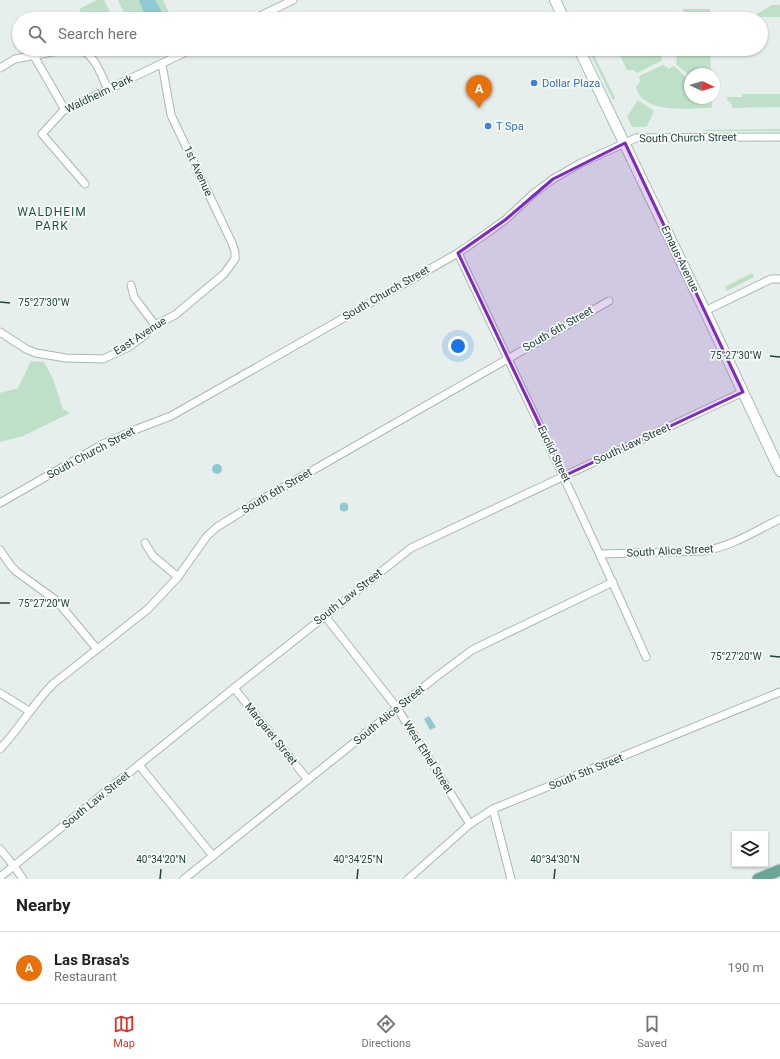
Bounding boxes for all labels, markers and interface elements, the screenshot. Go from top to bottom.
search box [12,12,768,56]
icon: search [26,23,48,45]
text: Search here [58,25,137,43]
north arrow [684,68,720,104]
street label: Waldheim Park [63,72,135,116]
pin: A [466,75,492,108]
place label: Dollar Plaza [542,77,600,90]
marker: Dollar Plaza [529,78,539,88]
place label: T Spa [496,120,524,133]
marker: T Spa [483,121,493,131]
street label: South Church Street [639,131,737,145]
street label: 1st Avenue [181,144,215,198]
district label: WALDHEIM PARK [17,205,87,233]
street label: Emaus Avenue [658,224,702,294]
street label: South Church Street [340,263,432,323]
text: 75°27'30"W [18,297,70,308]
street label: South 6th Street [521,303,596,354]
street label: East Avenue [111,314,169,358]
your location [448,336,468,356]
text: 75°27'30"W [710,350,762,361]
street label: South Law Street [592,420,673,467]
street label: South Church Street [45,424,138,482]
street label: Euclid Street [535,424,573,485]
street label: South 6th Street [240,465,315,516]
street label: South Alice Street [626,542,714,560]
street label: South Law Street [311,566,385,628]
text: 75°27'20"W [18,598,70,609]
text: 75°27'20"W [710,651,762,662]
street label: South Alice Street [351,682,427,747]
street label: Margaret Street [242,700,300,768]
street label: West Ethel Street [400,718,456,796]
street label: South 5th Street [547,751,625,793]
street label: South Law Street [60,769,133,831]
map controls [732,831,768,867]
button: layers [732,831,768,867]
text: 40°34'20"N [136,854,186,865]
text: 40°34'25"N [333,854,383,865]
text: 40°34'30"N [530,854,580,865]
text: Nearby [16,895,71,915]
text: Las Brasa's [54,951,129,969]
text: A [25,960,33,975]
text: 190 m [727,960,764,975]
text: Restaurant [54,969,117,984]
tab: Map [113,1013,135,1050]
tab: Directions [361,1013,411,1050]
tab: Saved [637,1013,667,1050]

